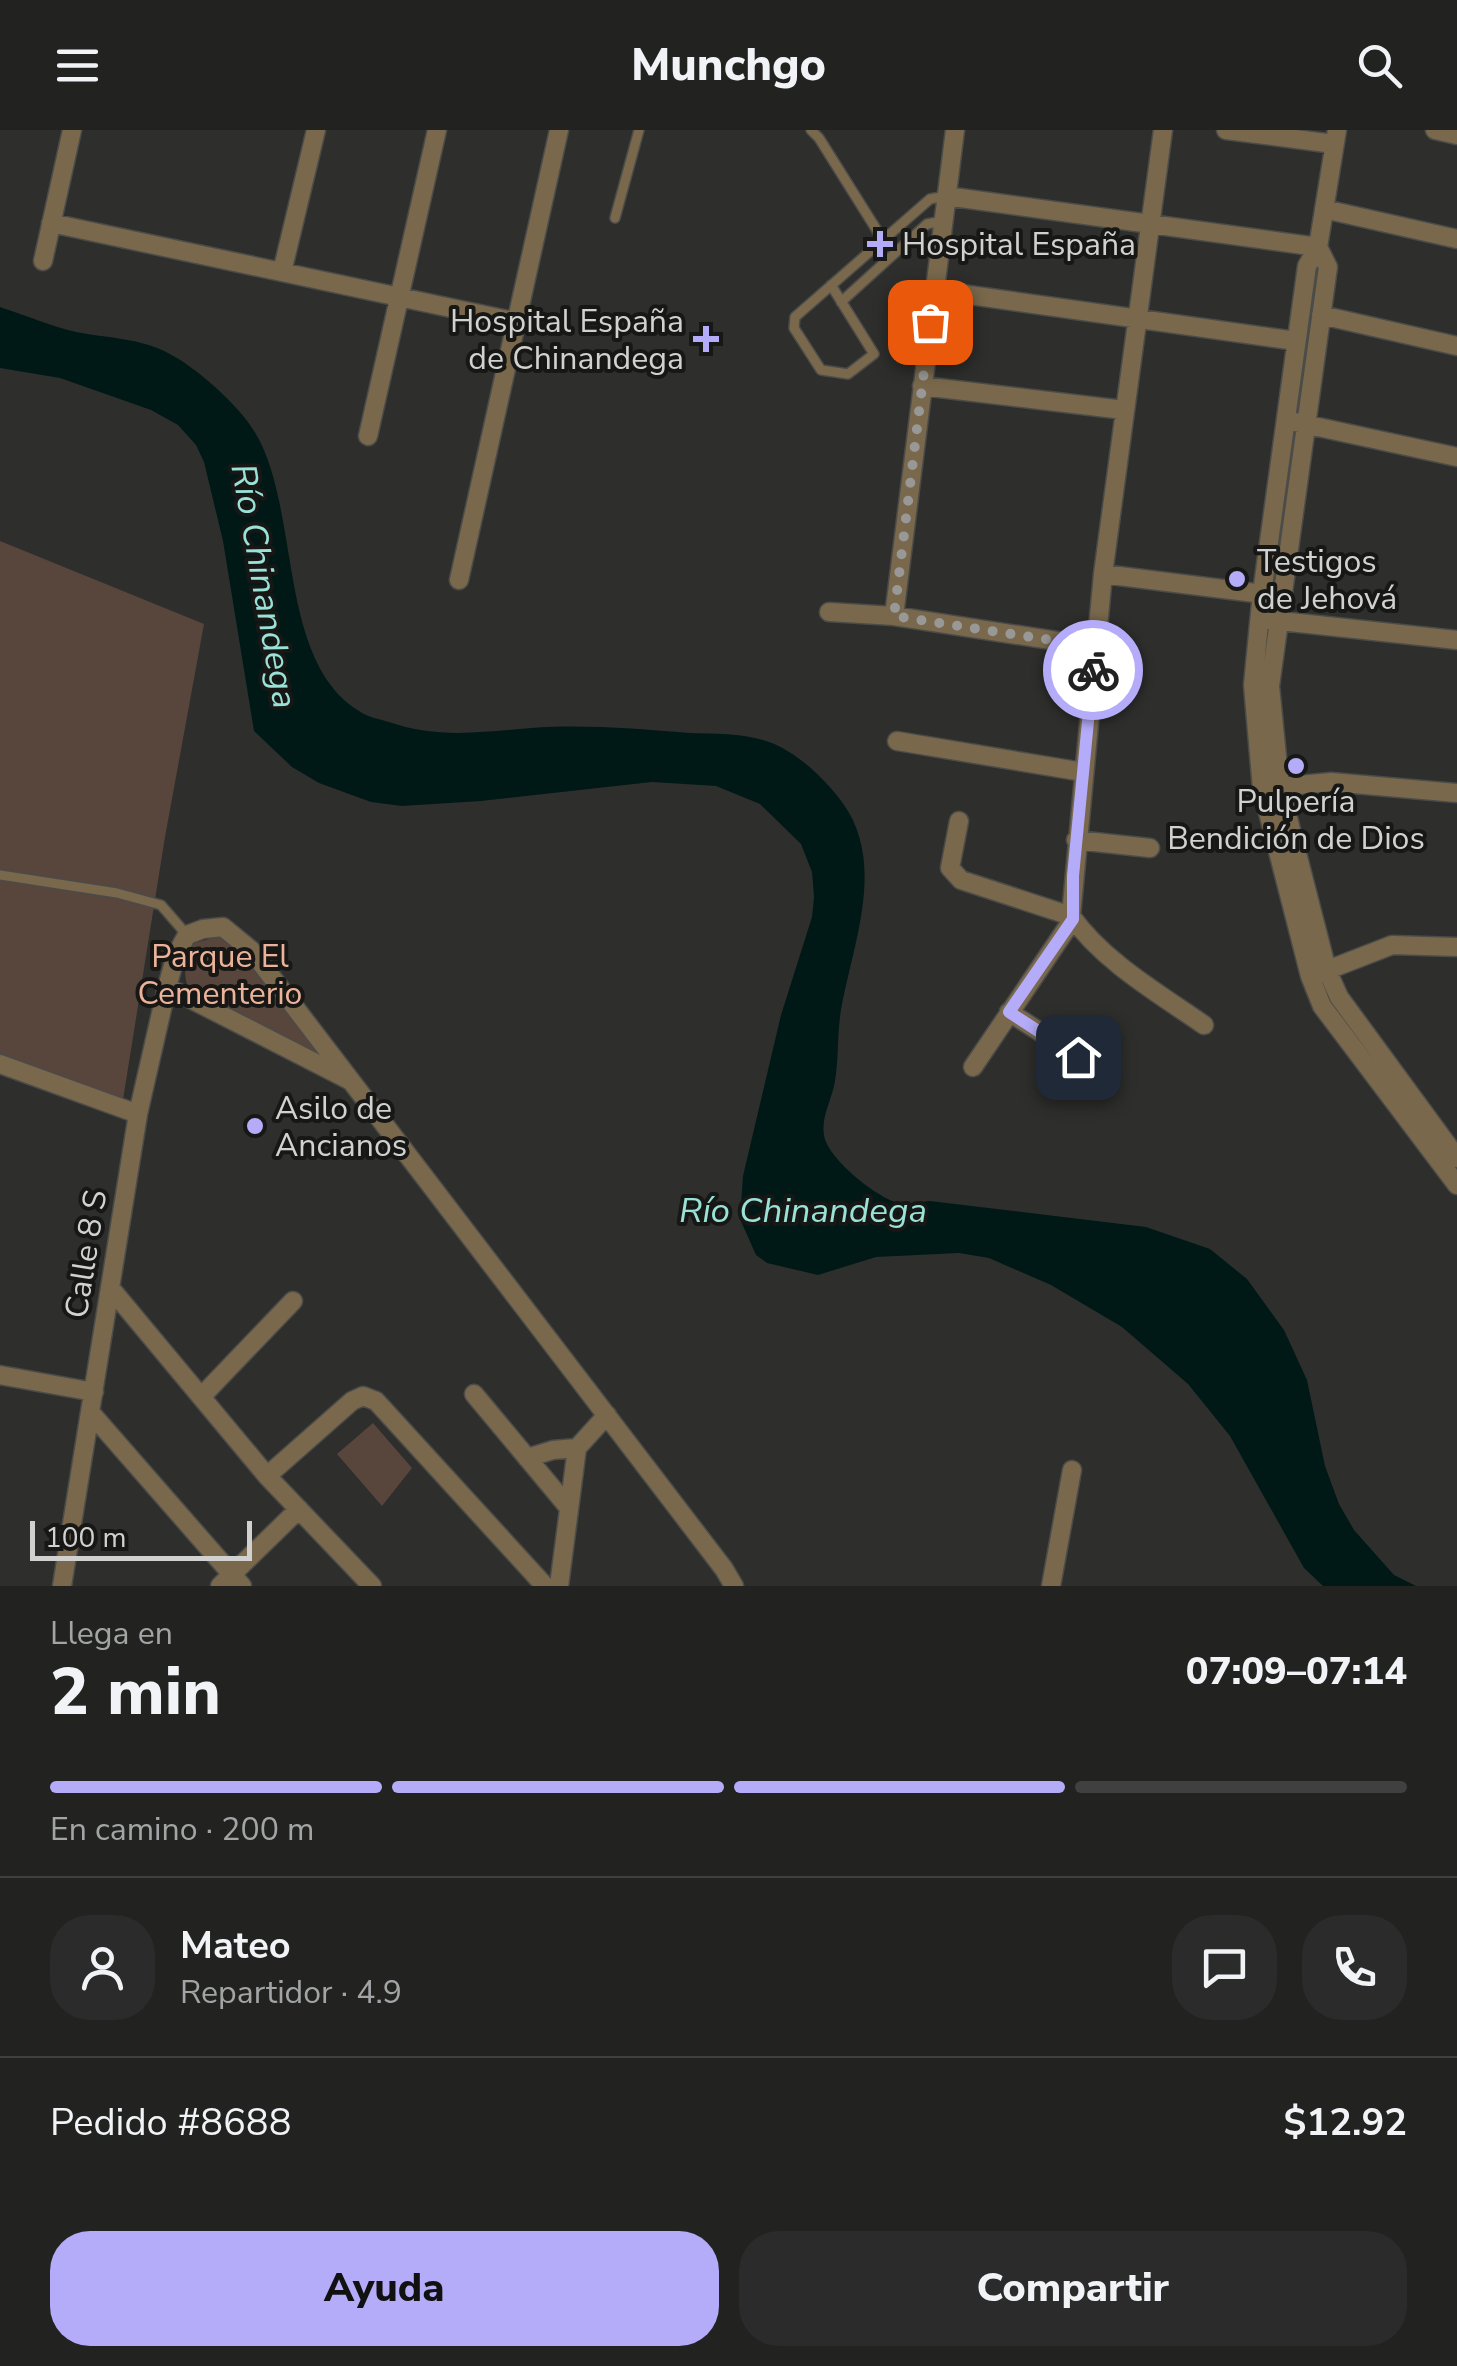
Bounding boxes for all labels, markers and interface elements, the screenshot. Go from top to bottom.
text: Munchgo [631,35,826,96]
icon: menu [50,38,105,93]
icon: search [1352,38,1407,93]
place label: Hospital España [902,223,1136,266]
marker: Hospital España [867,231,893,257]
pin [888,280,973,365]
icon: bag [903,295,958,350]
place label: Hospital España de Chinandega [450,300,684,380]
marker: Hospital España de Chinandega [693,326,719,352]
water label: Río Chinandega [219,460,309,712]
place label: Testigos de Jehová [1257,540,1397,620]
marker: Testigos de Jehová [1226,568,1248,590]
courier [1043,620,1143,720]
icon: bike [1066,643,1121,698]
marker: Pulpería Bendición de Dios [1285,755,1307,777]
place label: Pulpería Bendición de Dios [1167,780,1425,860]
park label: Parque El Cementerio [138,935,302,1015]
pin [1036,1015,1121,1100]
icon: home [1051,1030,1106,1085]
place label: Asilo de Ancianos [275,1087,407,1167]
marker: Asilo de Ancianos [244,1115,266,1137]
street label: Calle 8 S [55,1187,117,1321]
water label: Río Chinandega [679,1187,927,1234]
scale bar [30,1516,252,1560]
text: 100 m [45,1519,127,1557]
text: Llega en [50,1612,173,1655]
text: 07:09–07:14 [1186,1646,1407,1697]
text: 2 min [50,1648,221,1737]
text: En camino · 200 m [50,1808,314,1851]
button: person [50,1915,155,2020]
button: chat [1172,1915,1277,2020]
button: phone [1302,1915,1407,2020]
text: Mateo [180,1920,291,1971]
text: Repartidor · 4.9 [180,1971,402,2014]
text: Pedido #8688 [50,2097,291,2148]
text: $12.92 [1284,2097,1407,2148]
button: Ayuda [50,2231,719,2346]
button: Compartir [739,2231,1407,2346]

